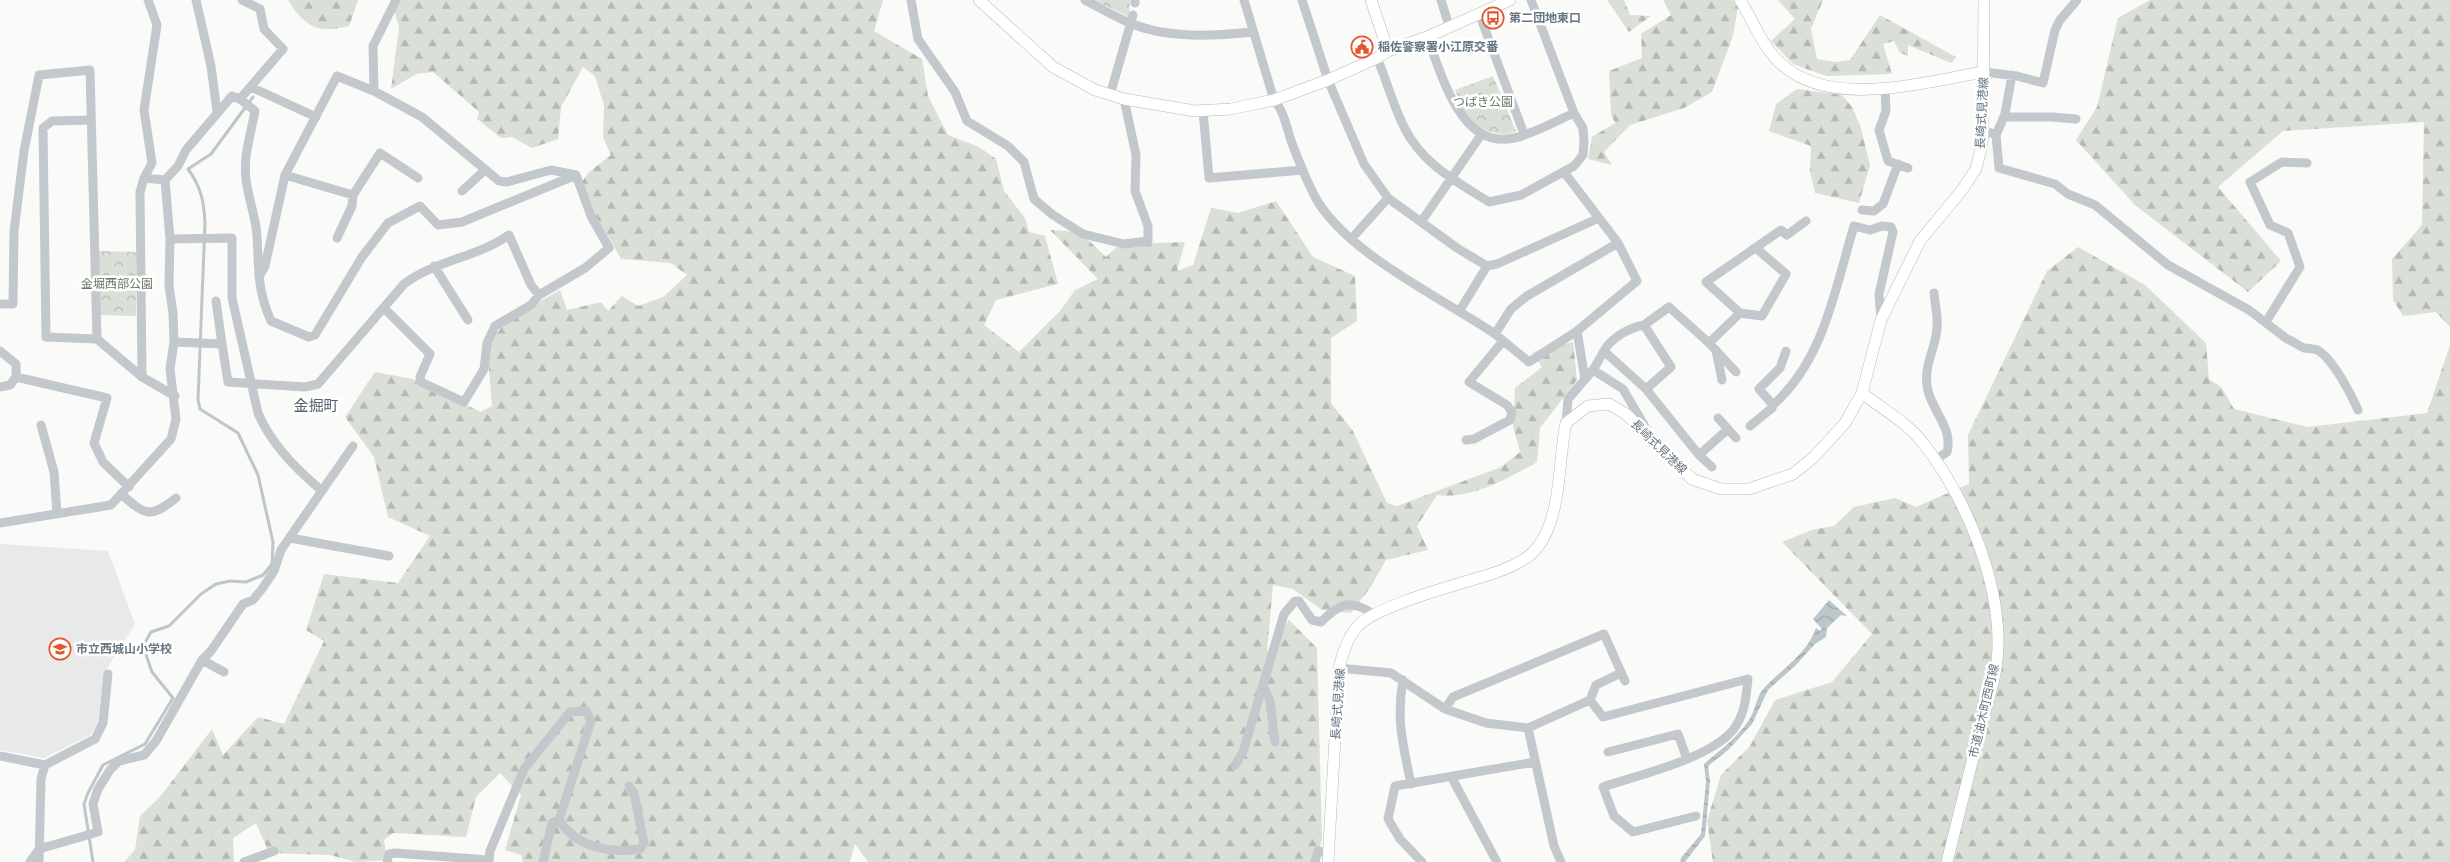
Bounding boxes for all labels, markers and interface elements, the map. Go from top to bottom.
bus stop icon: 第二団地東口 [1481,6,1505,30]
place label: 第二団地東口 [1509,11,1581,25]
public building icon: 稲佐警察署小江原交番 [1350,35,1374,59]
place label: 稲佐警察署小江原交番 [1378,40,1499,54]
street label: 長崎式見港線 [1973,77,1991,149]
park label: つばき公園 [1453,95,1513,109]
park label: 金堀西部公園 [81,277,153,291]
district label: 金掘町 [293,397,339,415]
street label: 長崎式見港線 [1628,417,1690,477]
school or university icon: 市立西城山小学校 [48,637,72,661]
place label: 市立西城山小学校 [76,642,172,656]
street label: 市道油木町西町線 [1966,663,2002,759]
street label: 長崎式見港線 [1329,668,1347,740]

